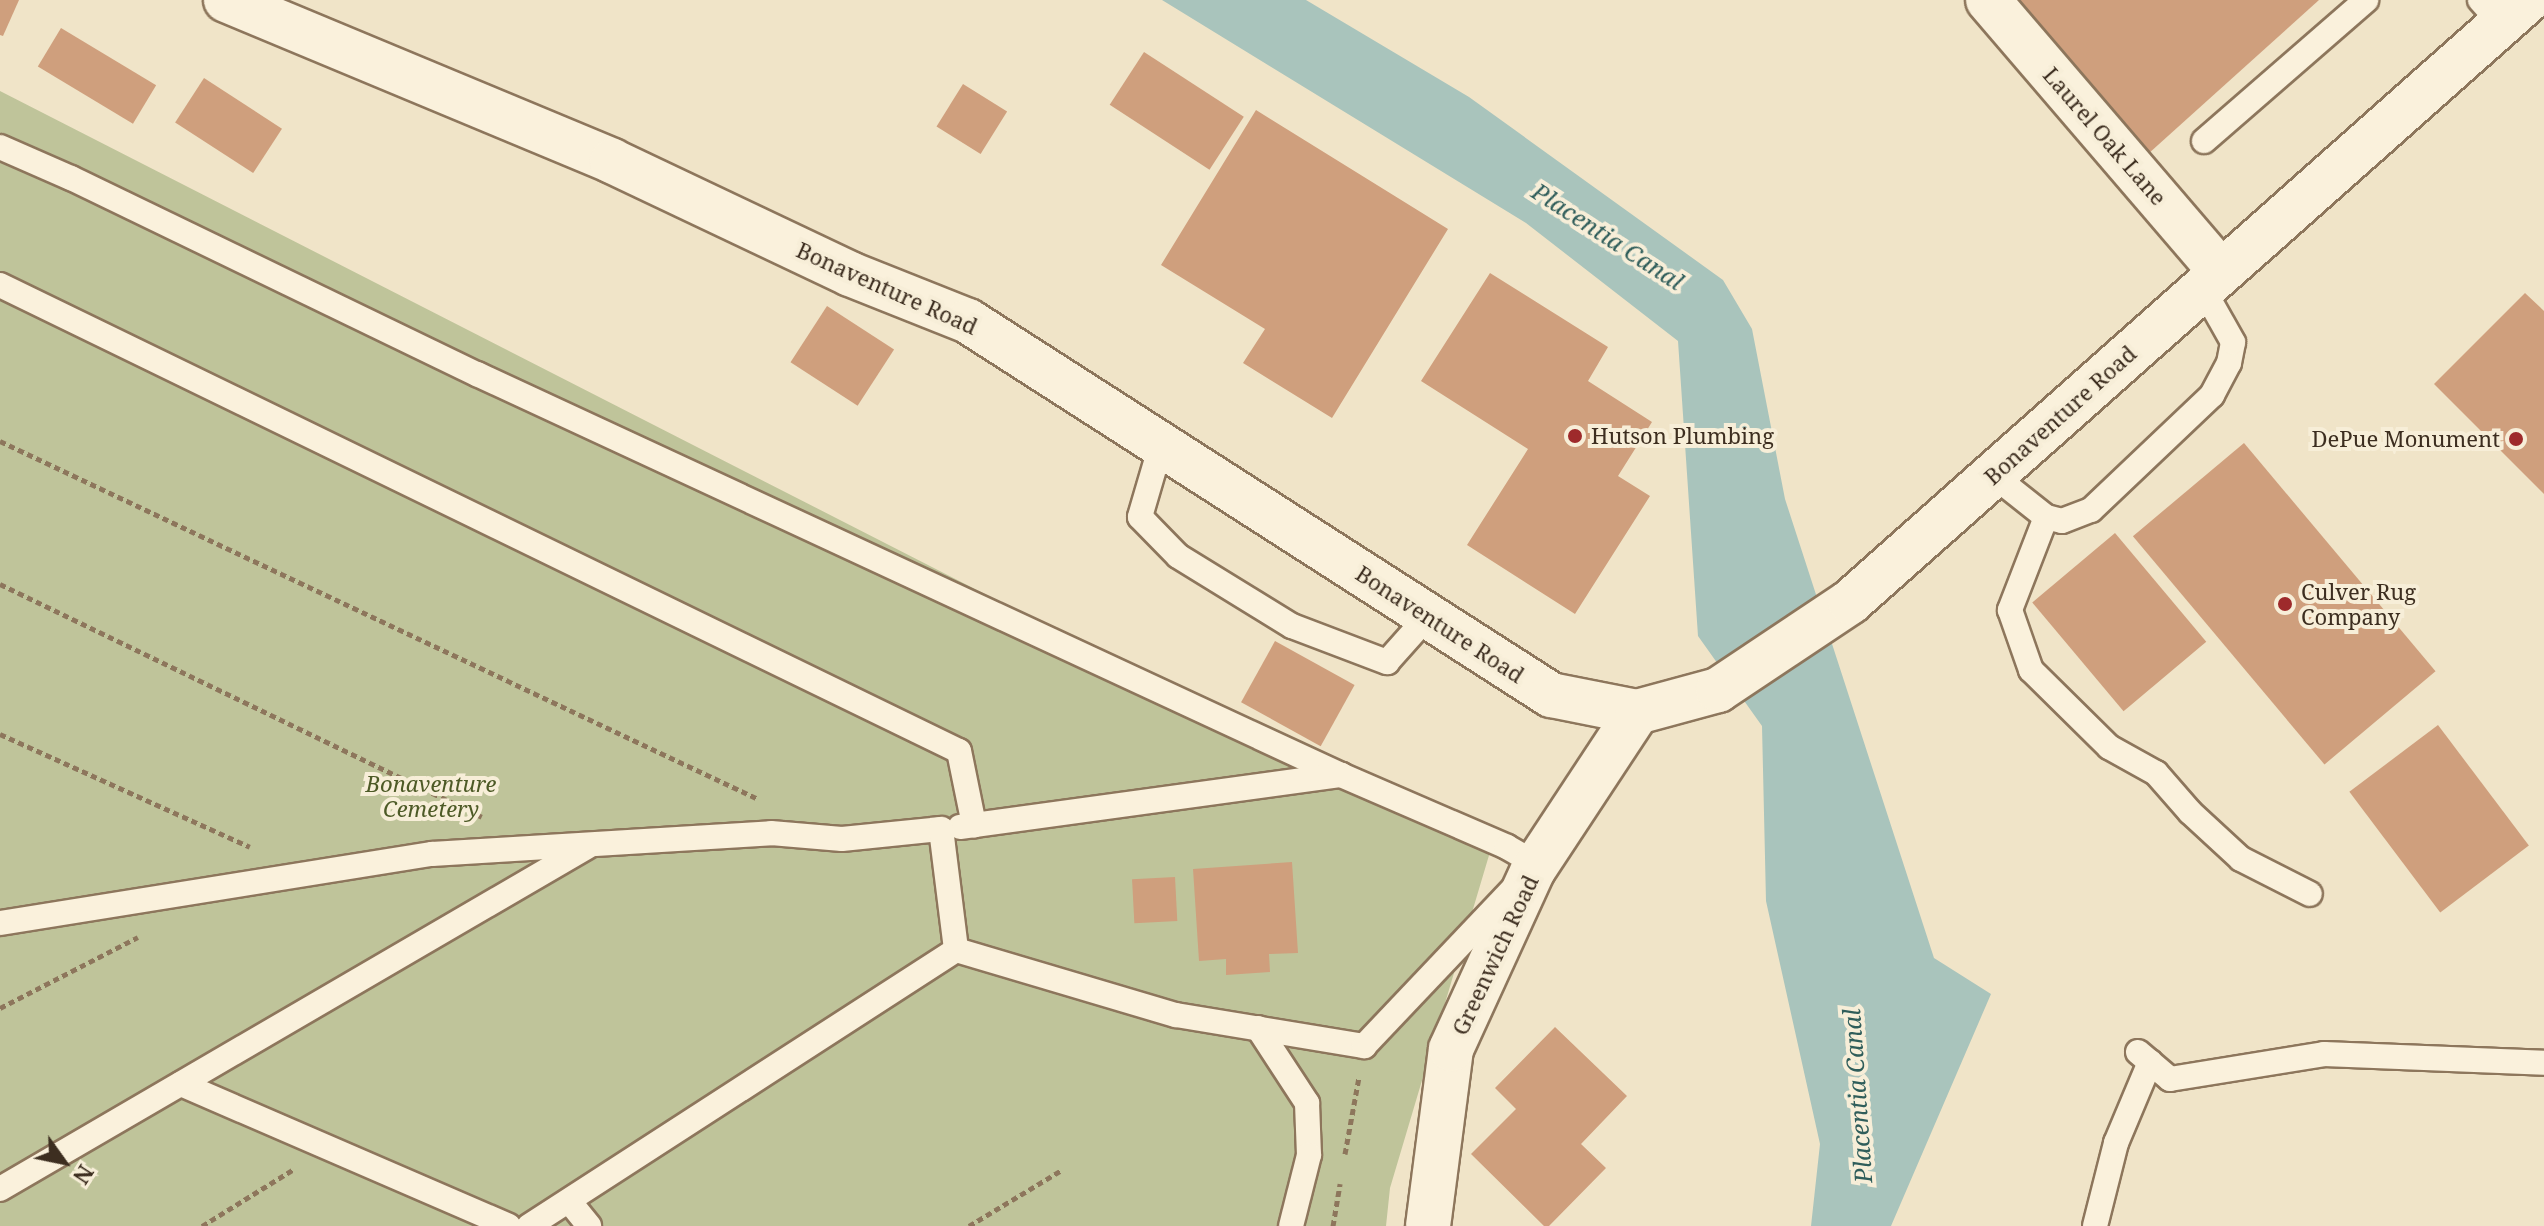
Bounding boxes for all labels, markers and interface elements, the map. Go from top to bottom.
street label: Laurel Oak Lane [2038,62,2172,210]
water label: Placentia Canal [1527,176,1689,296]
street label: Bonaventure Road [793,236,981,340]
street label: Bonaventure Road [1979,340,2141,490]
place label: Hutson Plumbing [1591,423,1774,449]
place label: DePue Monument [2312,426,2500,452]
marker: Hutson Plumbing [1566,427,1584,445]
marker: DePue Monument [2507,430,2525,448]
street label: Bonaventure Road [1351,560,1529,688]
place label: Culver Rug Company [2301,578,2416,630]
marker: Culver Rug Company [2276,595,2294,613]
park label: Bonaventure Cemetery [366,770,496,822]
street label: Greenwich Road [1446,871,1544,1039]
water label: Placentia Canal [1837,1008,1877,1184]
north arrow [24,1122,104,1202]
text: N [67,1160,101,1191]

